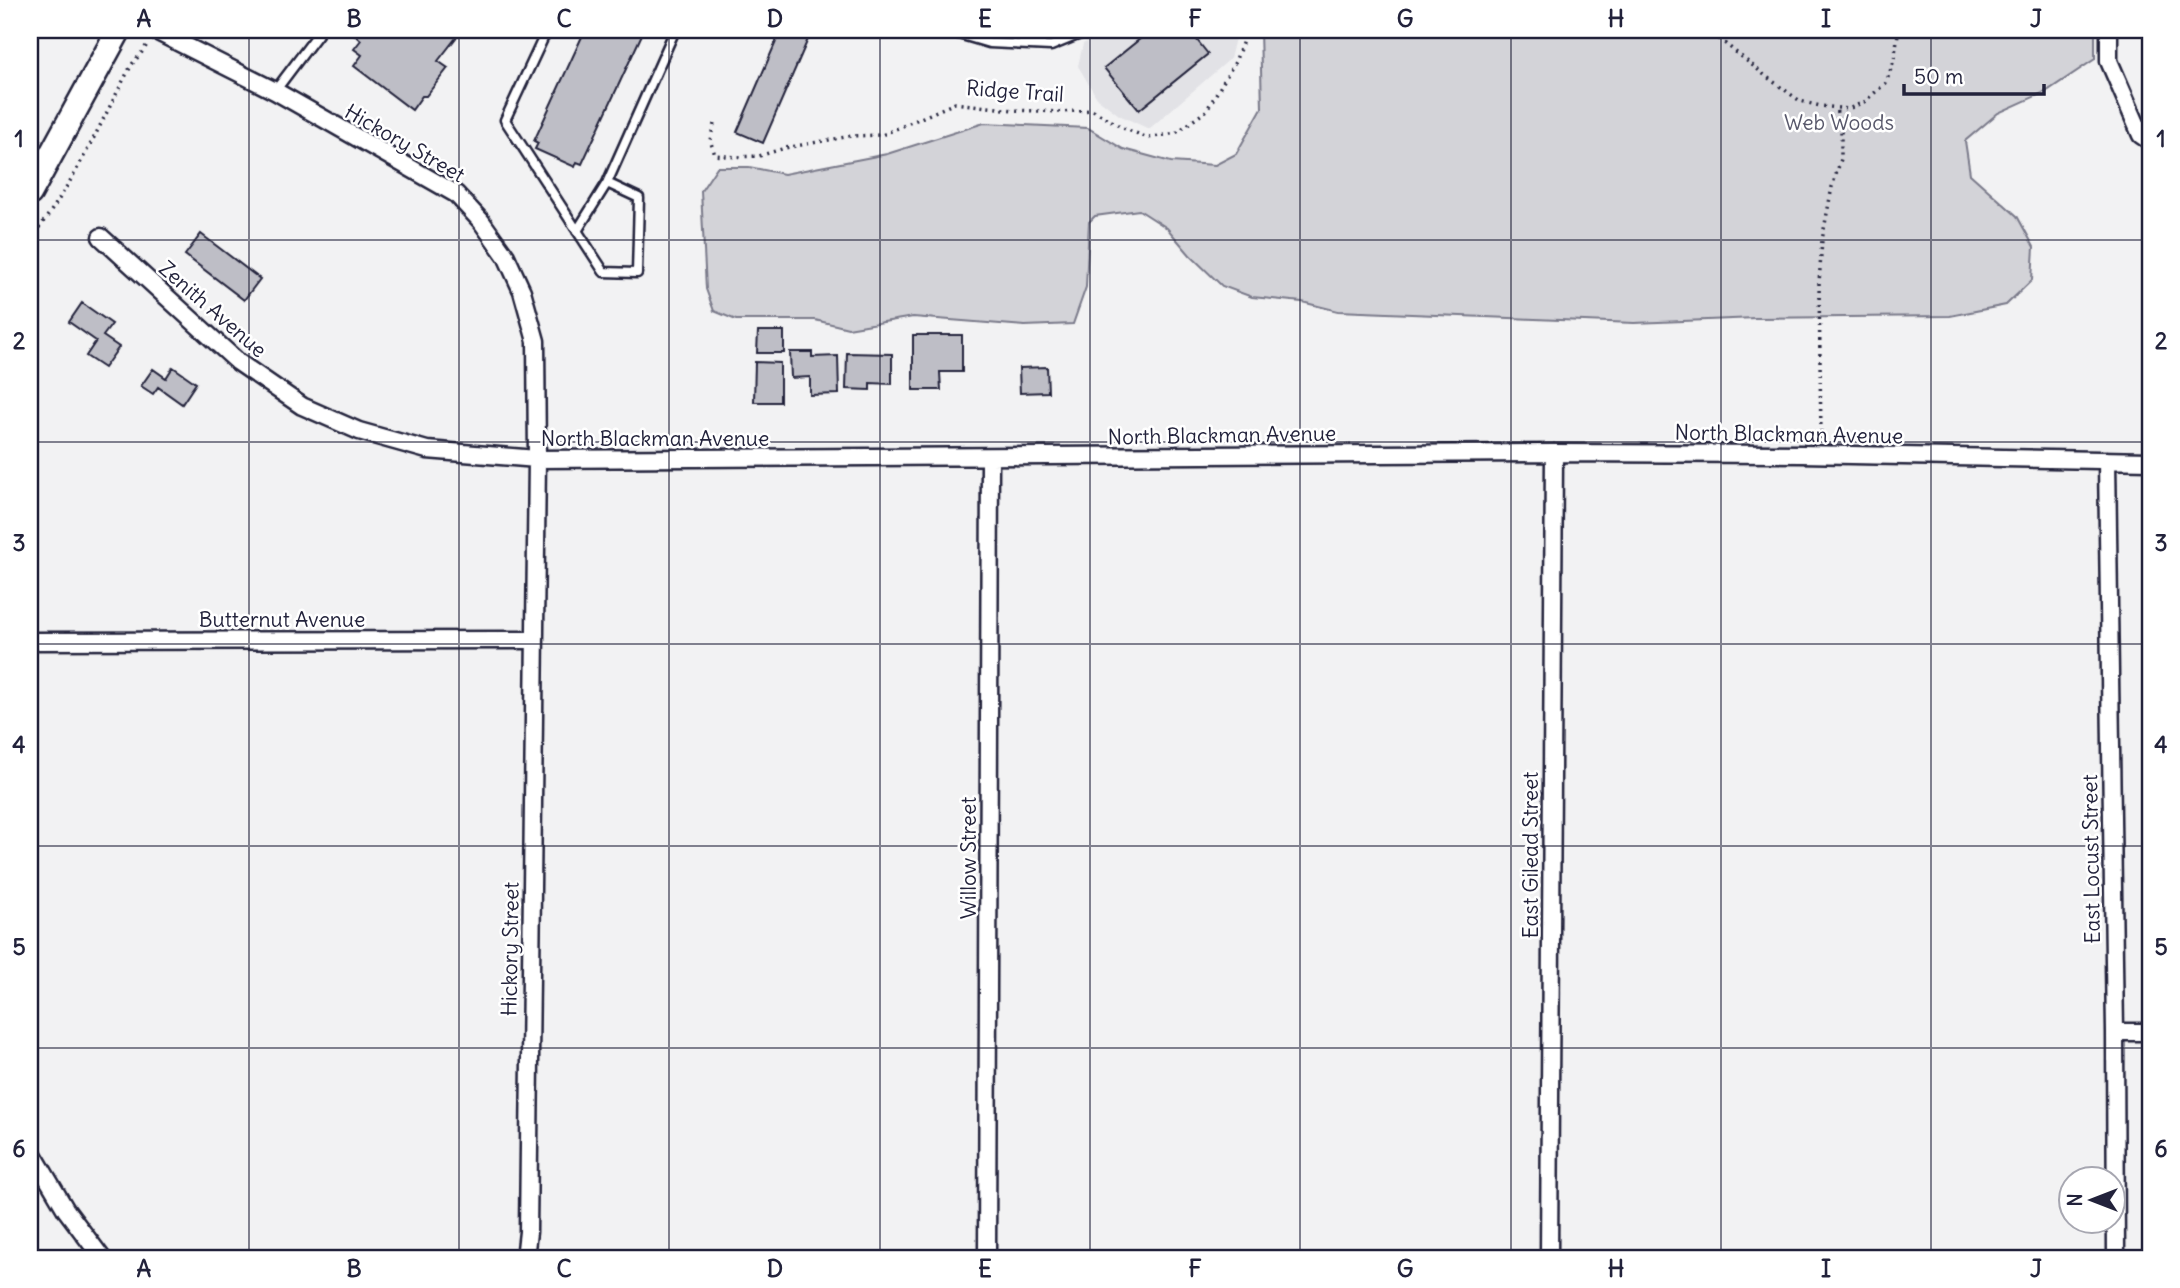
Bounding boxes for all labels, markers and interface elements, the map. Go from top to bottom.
text: A [137,4,152,33]
text: B [346,4,362,33]
text: C [556,4,572,33]
text: D [767,4,783,33]
text: E [978,4,992,33]
text: F [1188,4,1202,33]
text: G [1397,4,1413,33]
text: H [1608,4,1624,33]
text: I [1821,4,1831,33]
text: J [2030,4,2042,33]
scale bar [1904,52,2044,96]
text: 50 m [1914,63,1963,90]
street label: Ridge Trail [965,74,1065,108]
street label: Hickory Street [340,98,470,188]
park label: Web Woods [1784,109,1894,136]
text: 1 [14,124,24,153]
text: 1 [2156,124,2166,153]
street label: Zenith Avenue [154,255,272,363]
text: 2 [13,326,26,355]
text: 2 [2155,326,2168,355]
street label: North Blackman Avenue [1674,419,1904,449]
street label: North Blackman Avenue [1107,420,1337,450]
street label: North Blackman Avenue [541,425,769,452]
text: 3 [12,528,26,557]
text: 3 [2154,528,2168,557]
street label: Butternut Avenue [199,606,365,633]
text: 4 [12,730,26,759]
text: 4 [2154,730,2168,759]
street label: East Gilead Street [1517,772,1544,938]
street label: East Locust Street [2076,774,2106,944]
street label: Willow Street [955,797,982,919]
street label: Hickory Street [495,882,525,1016]
text: 5 [12,932,26,961]
text: 5 [2154,932,2168,961]
text: 6 [12,1134,26,1163]
text: 6 [2154,1134,2168,1163]
north arrow [2058,1166,2128,1236]
text: N [2063,1193,2087,1207]
text: A [137,1254,152,1283]
text: B [346,1254,362,1283]
text: C [556,1254,572,1283]
text: D [767,1254,783,1283]
text: E [978,1254,992,1283]
text: F [1188,1254,1202,1283]
text: G [1397,1254,1413,1283]
text: H [1608,1254,1624,1283]
text: I [1821,1254,1831,1283]
text: J [2030,1254,2042,1283]

